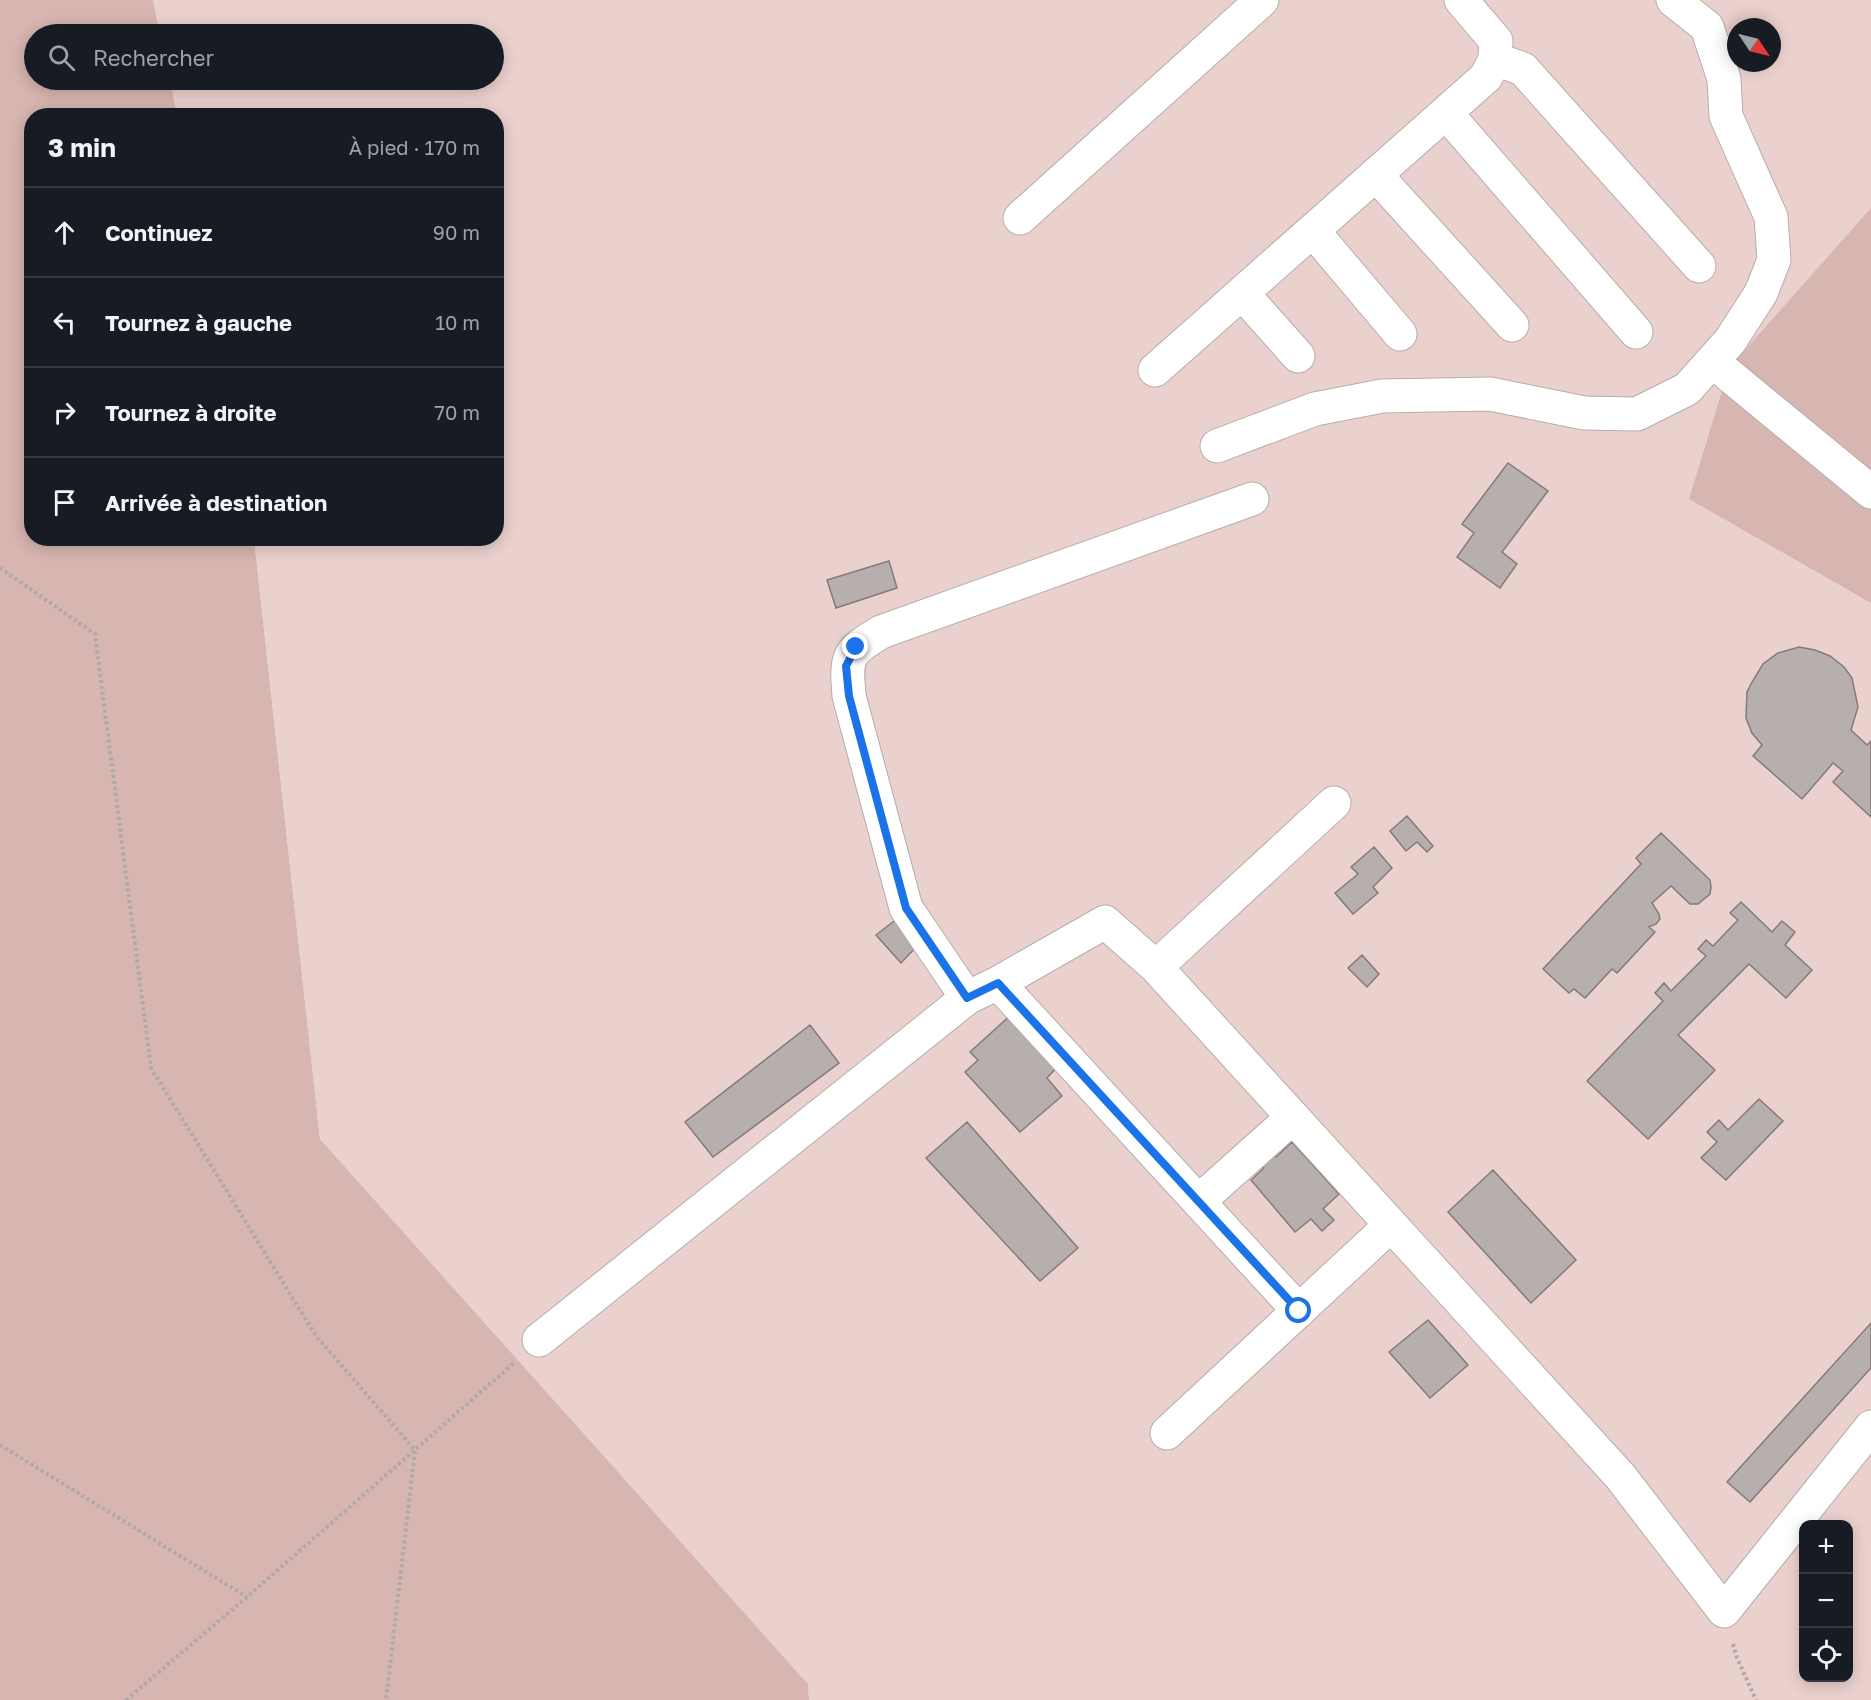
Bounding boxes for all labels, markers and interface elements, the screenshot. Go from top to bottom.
north arrow [1727,18,1781,72]
search box [24,24,504,90]
icon: search [45,41,78,74]
text: Rechercher [93,44,214,71]
text: 3 min [48,132,116,163]
text: À pied · 170 m [349,135,480,159]
icon: ahead [48,216,81,249]
text: Continuez [105,219,212,246]
text: 90 m [433,220,480,244]
icon: left [48,306,81,339]
text: Tournez à gauche [105,309,292,336]
text: 10 m [435,310,480,334]
icon: right [48,396,81,429]
text: Tournez à droite [105,399,276,426]
text: 70 m [434,400,480,424]
icon: arrive [48,486,81,519]
text: Arrivée à destination [105,489,327,516]
route end [842,633,868,659]
route start [1285,1297,1311,1323]
map controls [1799,1520,1853,1682]
button: + [1799,1520,1853,1574]
button: − [1799,1574,1853,1628]
button: locate [1799,1628,1853,1682]

